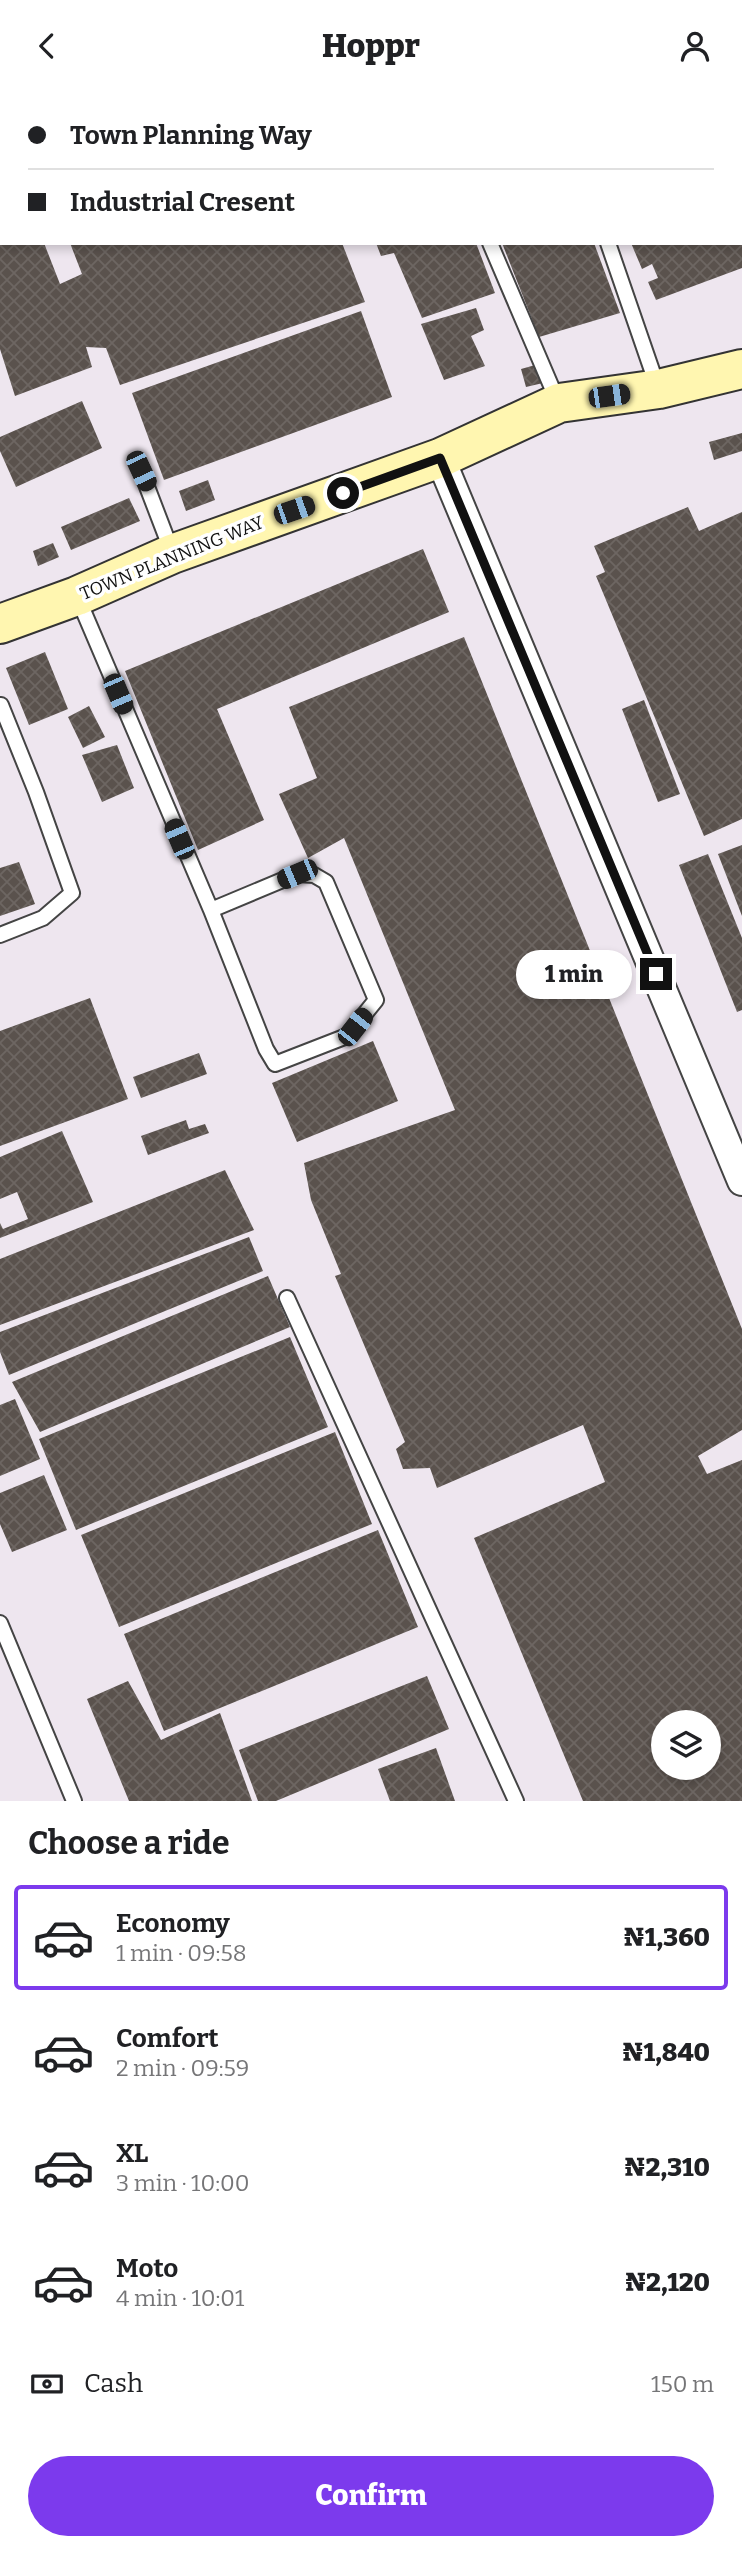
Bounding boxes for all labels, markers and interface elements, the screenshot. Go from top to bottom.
icon: back [28,27,66,65]
text: Hoppr [322,27,420,65]
icon: person [676,27,714,65]
text: Town Planning Way [70,120,312,151]
text: Industrial Cresent [70,187,295,218]
car [587,383,632,409]
car [123,448,160,494]
route start [327,477,359,509]
car [271,493,318,527]
street label: TOWN PLANNING WAY [77,511,267,605]
car [101,671,136,717]
car [162,816,197,862]
car [274,856,321,892]
callout: 1 min [516,949,632,999]
route end [640,958,672,990]
text: 1 min [545,960,603,988]
car [334,1004,377,1050]
map controls [651,1710,721,1780]
button: layers [651,1710,721,1780]
text: Choose a ride [28,1824,229,1862]
icon: car [32,1906,95,1969]
text: Economy [116,1908,230,1939]
text: ₦1,360 [623,1922,710,1953]
text: 1 min · 09:58 [116,1939,247,1967]
icon: car [32,2021,95,2084]
text: Comfort [116,2023,219,2054]
text: ₦1,840 [622,2037,710,2068]
text: 2 min · 09:59 [116,2054,249,2082]
icon: car [32,2136,95,2199]
text: XL [116,2138,148,2169]
text: ₦2,310 [624,2152,710,2183]
text: 3 min · 10:00 [116,2169,250,2197]
icon: car [32,2251,95,2314]
text: Moto [116,2253,178,2284]
text: ₦2,120 [624,2267,710,2298]
text: 4 min · 10:01 [116,2284,244,2312]
icon: cash [28,2365,66,2403]
text: Cash [84,2368,143,2399]
text: 150 m [651,2370,714,2398]
button: Confirm [28,2456,714,2536]

